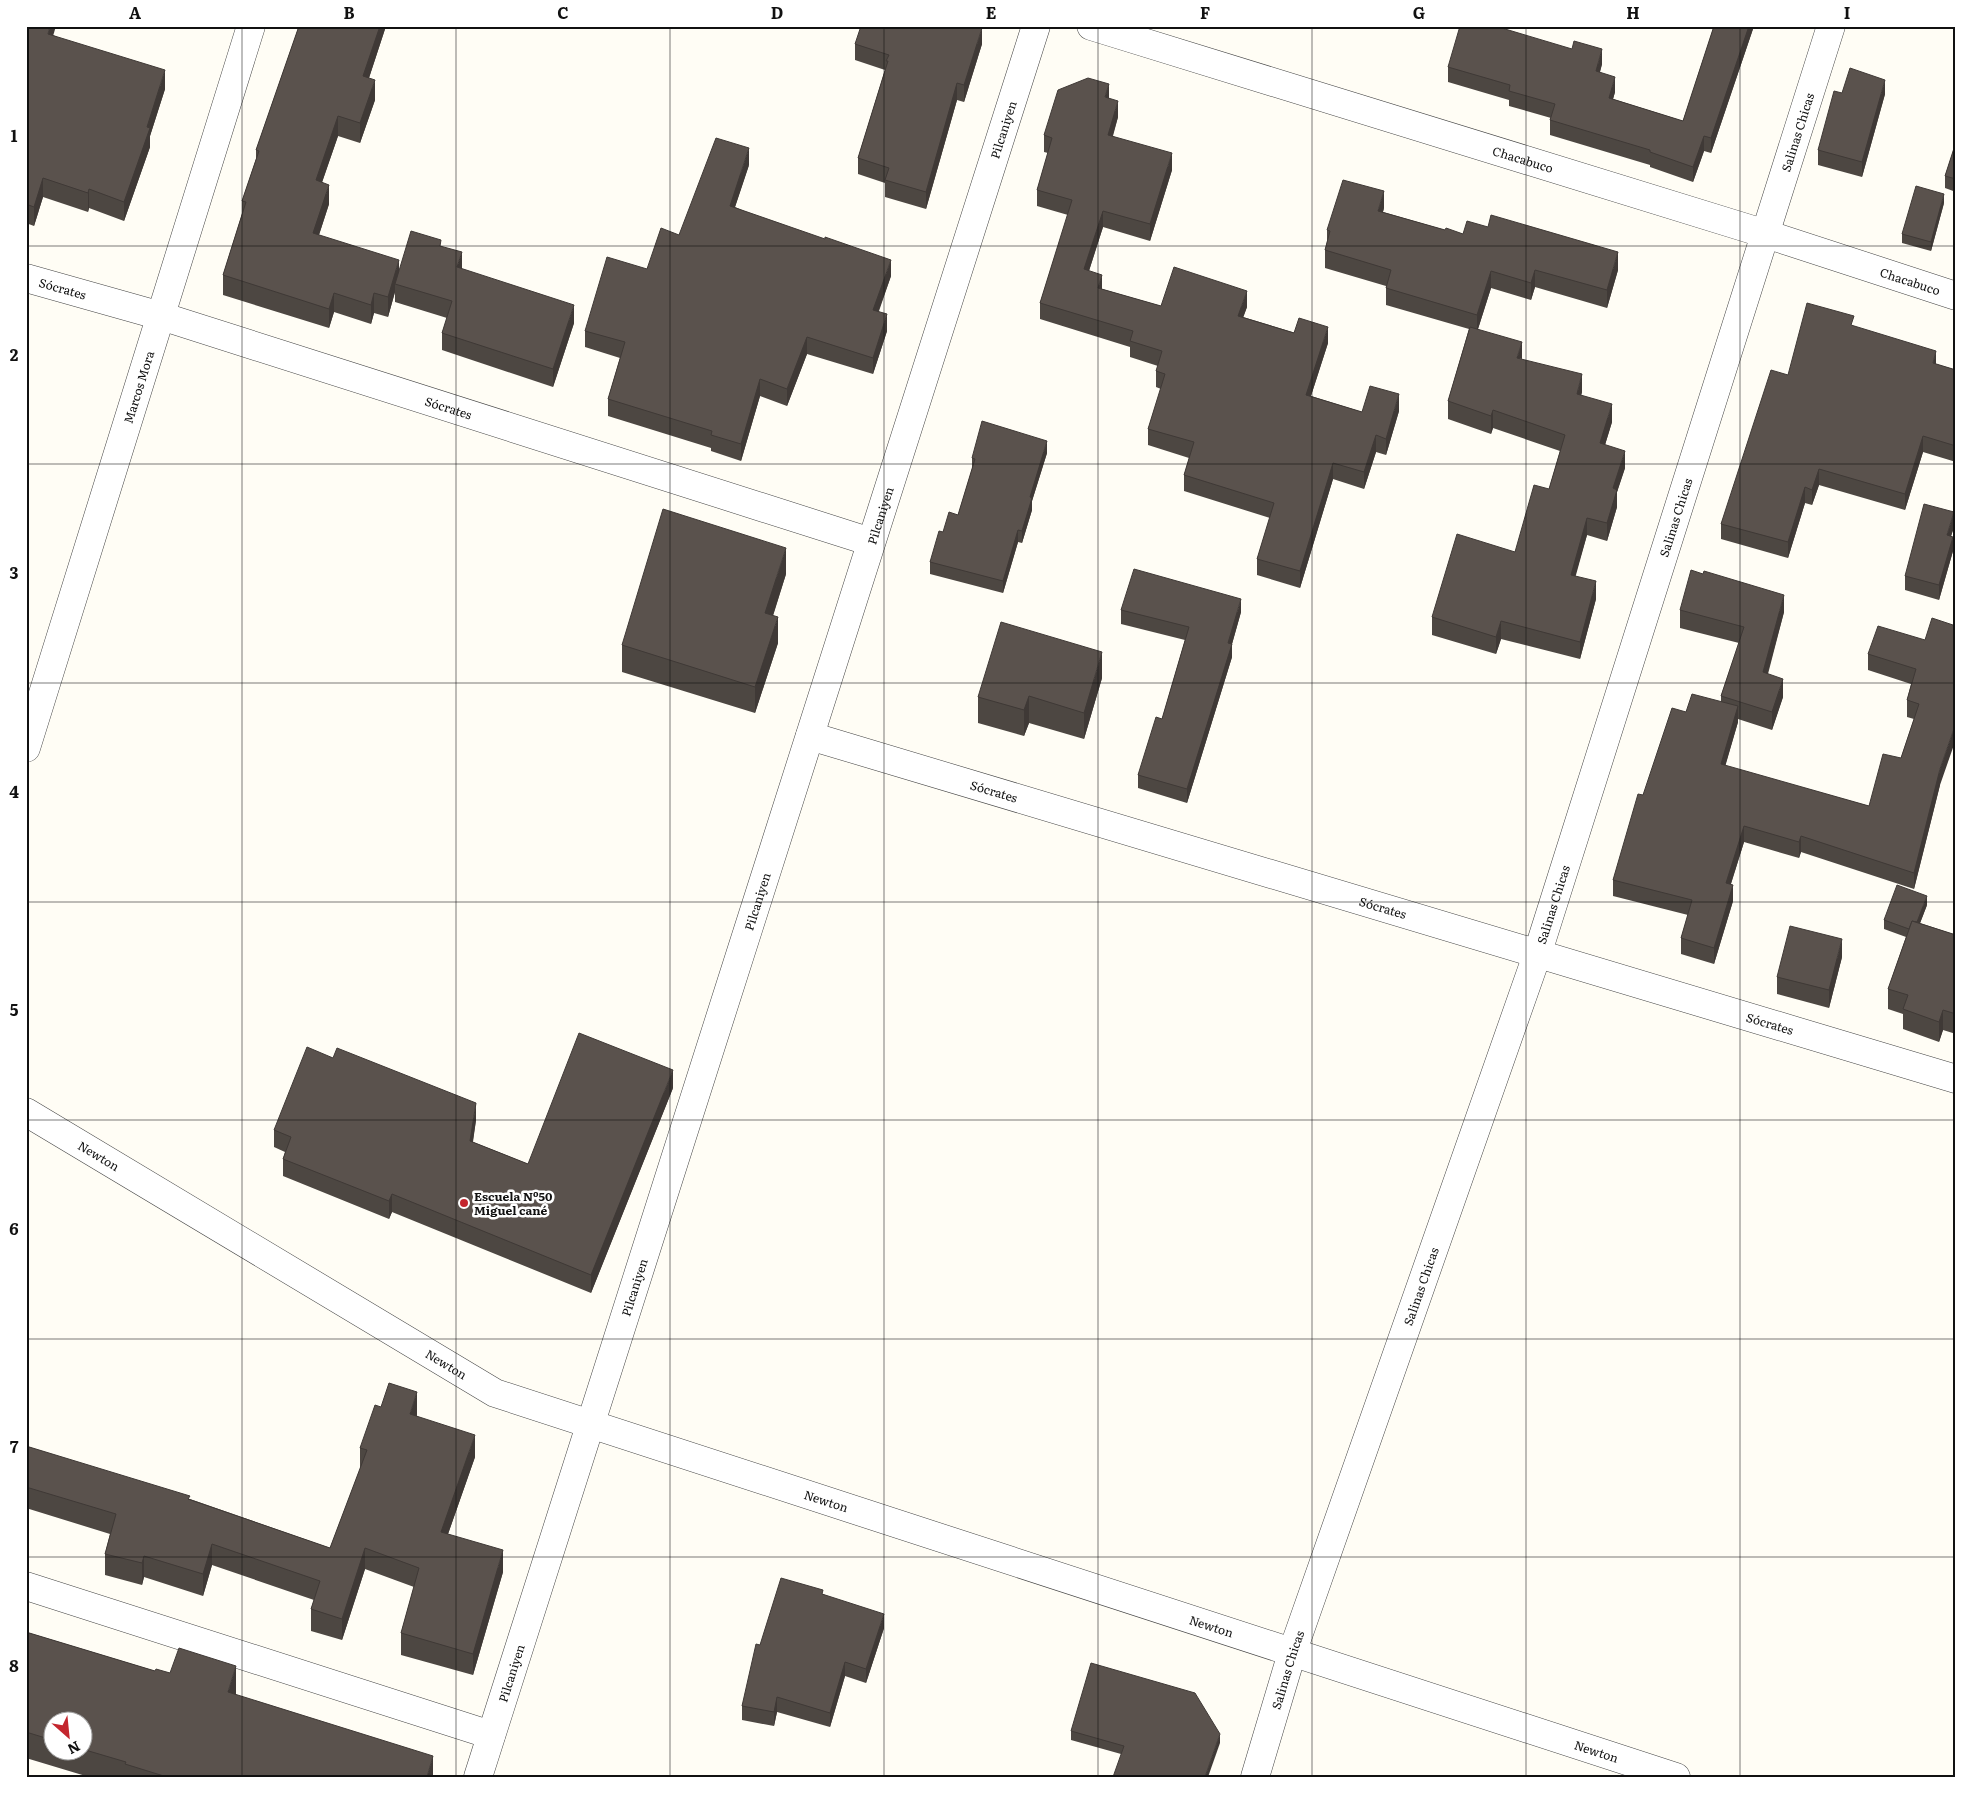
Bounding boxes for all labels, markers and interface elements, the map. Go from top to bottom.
text: A [129,0,141,24]
text: B [343,0,355,24]
text: C [557,0,569,24]
text: D [771,0,783,24]
text: E [986,0,997,24]
text: F [1200,0,1210,24]
text: G [1413,0,1425,24]
text: H [1626,0,1640,24]
text: I [1844,0,1850,24]
street label: Salinas Chicas [1776,90,1818,174]
street label: Pilcaniyen [985,98,1021,161]
text: 1 [11,123,18,147]
street label: Chacabuco [1490,141,1556,177]
street label: Chacabuco [1878,263,1943,299]
street label: Sócrates [37,273,89,304]
text: 2 [10,342,19,366]
street label: Marcos Mora [119,348,158,426]
street label: Sócrates [423,392,475,424]
street label: Salinas Chicas [1655,475,1697,559]
street label: Pilcaniyen [862,484,898,547]
text: 3 [10,560,19,584]
street label: Sócrates [968,776,1020,807]
text: 4 [9,779,19,803]
street label: Salinas Chicas [1532,862,1574,946]
street label: Pilcaniyen [739,870,775,933]
street label: Sócrates [1357,892,1409,923]
text: 5 [10,997,19,1021]
street label: Sócrates [1744,1008,1796,1039]
street label: Newton [75,1136,123,1175]
place label: Escuela Nº50 Miguel cané [474,1187,553,1219]
marker: Escuela Nº50 Miguel cané [458,1197,470,1209]
text: 6 [9,1216,19,1240]
street label: Salinas Chicas [1399,1244,1443,1328]
street label: Pilcaniyen [616,1256,652,1318]
street label: Newton [422,1344,471,1383]
text: 7 [10,1434,19,1458]
street label: Newton [802,1485,851,1516]
street label: Newton [1187,1610,1236,1642]
street label: Salinas Chicas [1267,1627,1308,1711]
street label: Pilcaniyen [493,1642,529,1704]
text: 8 [9,1653,19,1677]
north arrow [42,1710,92,1760]
street label: Newton [1572,1736,1621,1767]
text: N [64,1737,84,1760]

